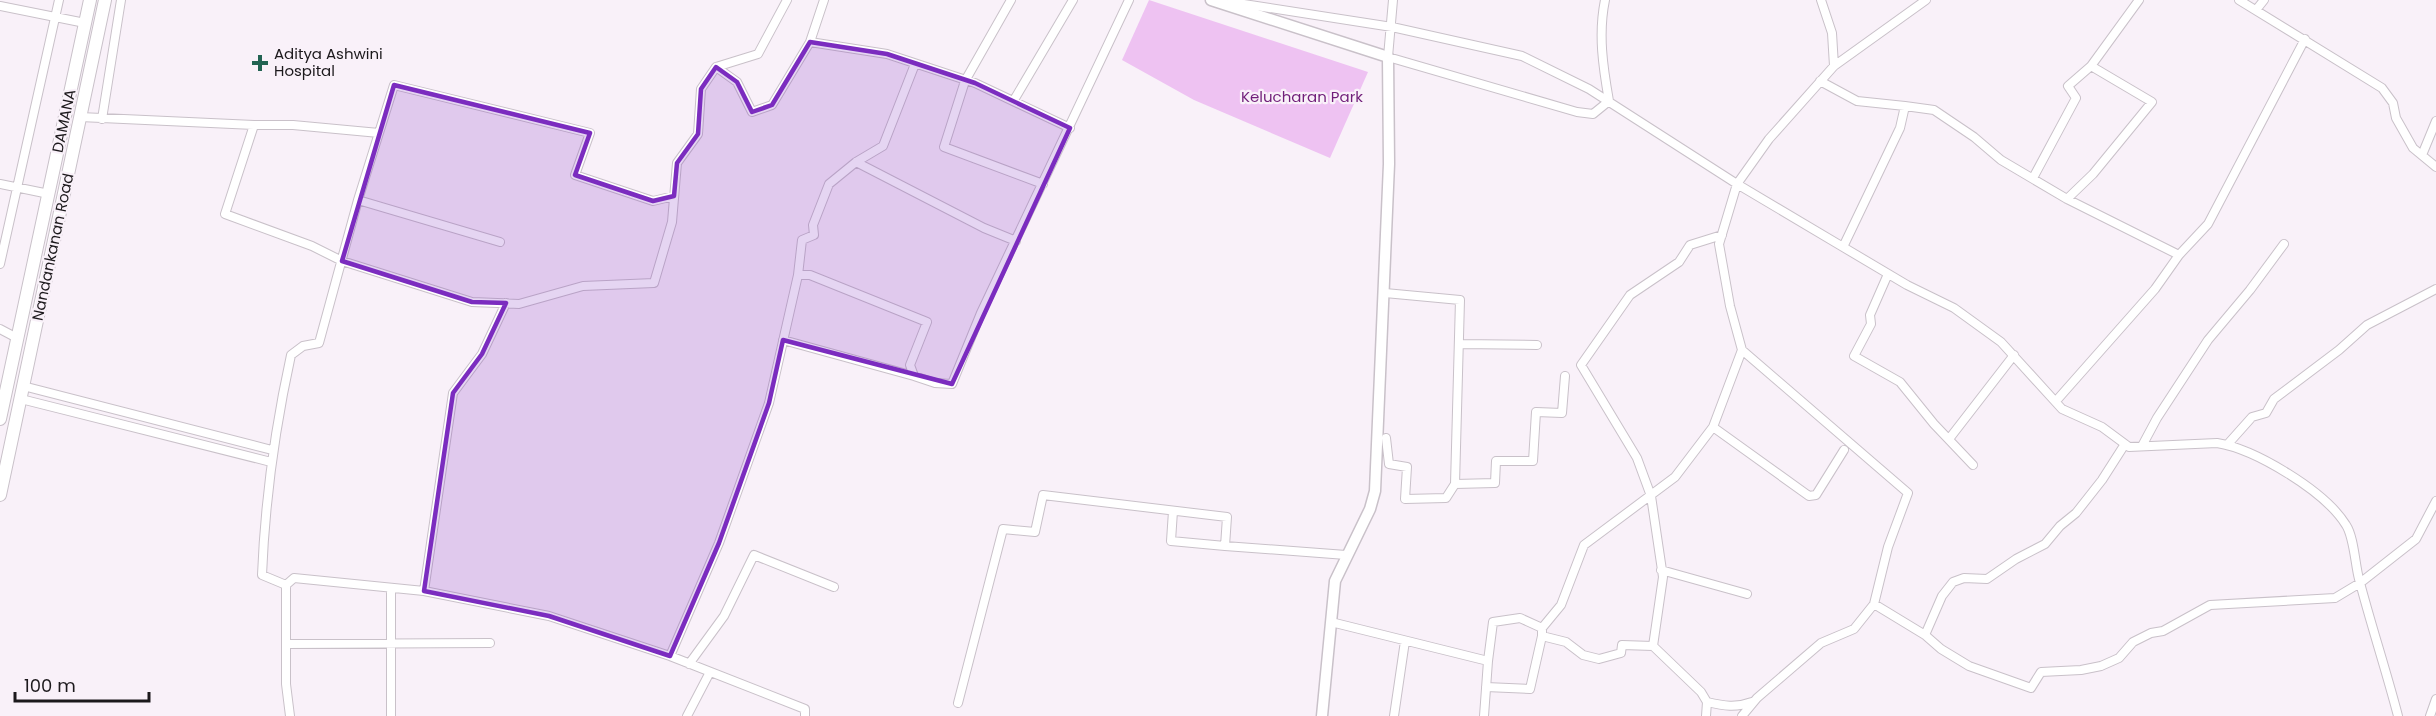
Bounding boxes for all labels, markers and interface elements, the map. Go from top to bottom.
place label: Aditya Ashwini Hospital [274,43,383,81]
marker: Aditya Ashwini Hospital [251,54,269,72]
park label: Kelucharan Park [1241,86,1363,107]
street label: DAMANA [47,87,80,155]
street label: Nandankanan Road [27,171,78,323]
scale bar [15,665,148,703]
text: 100 m [24,673,76,698]

